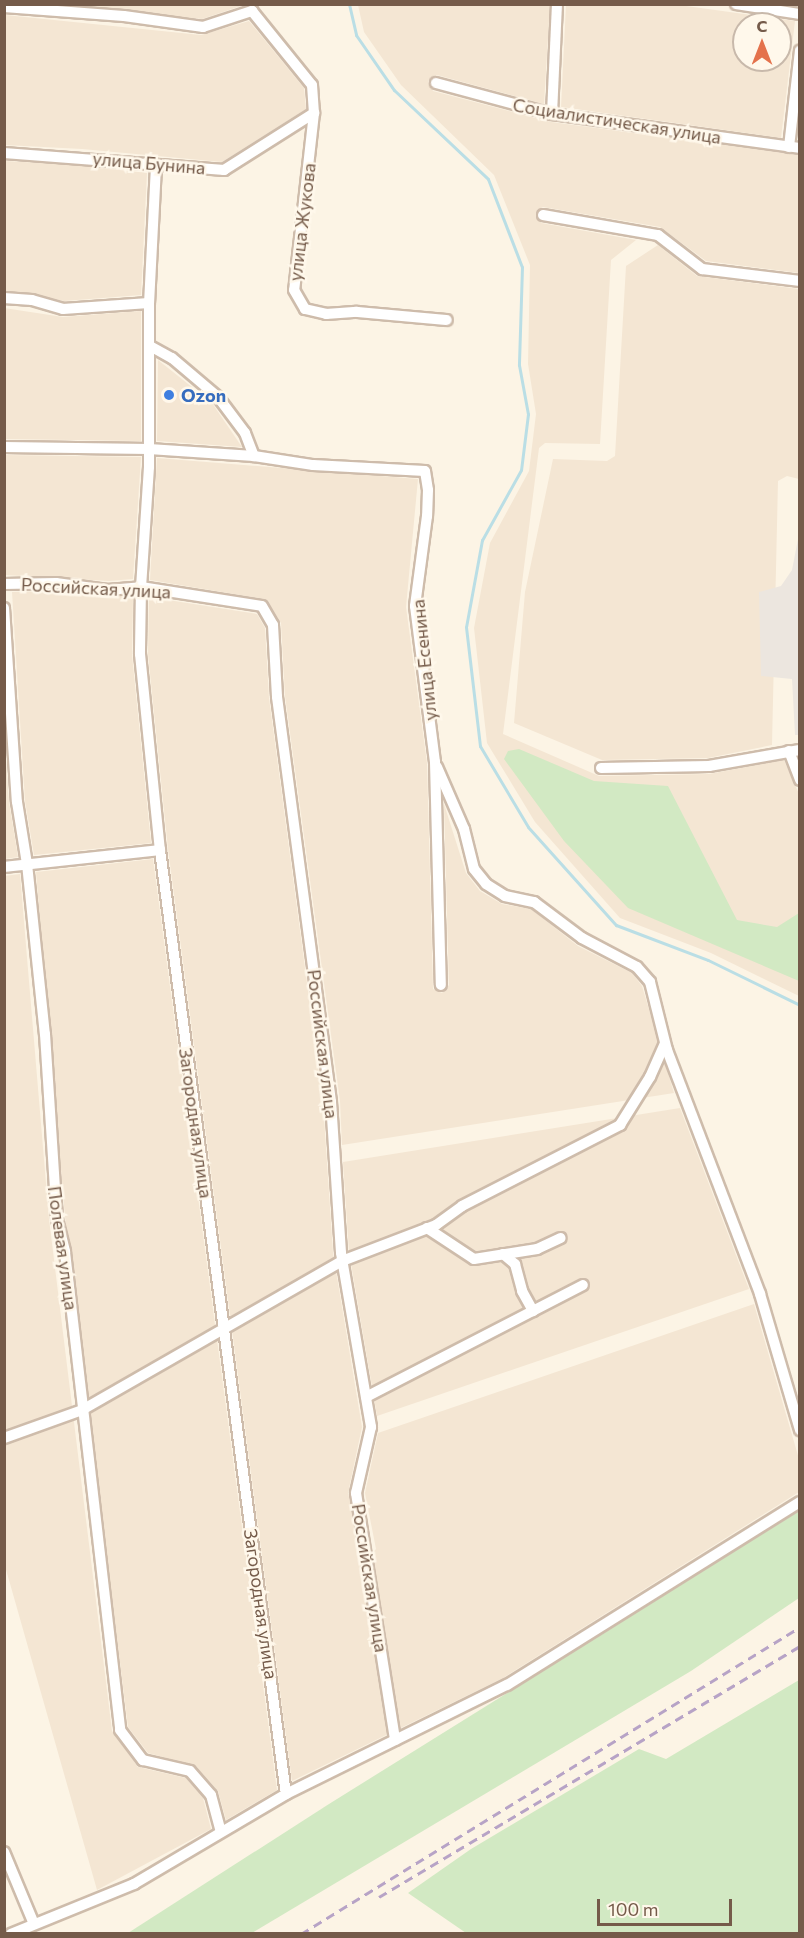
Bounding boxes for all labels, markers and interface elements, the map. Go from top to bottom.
north arrow [732,12,792,72]
text: С [757,16,767,35]
street label: Социалистическая улица [511,94,723,148]
street label: улица Бунина [92,147,206,179]
street label: улица Жукова [284,162,320,282]
place label: Ozon [181,384,226,406]
marker: Ozon [162,388,176,402]
street label: Российская улица [20,573,172,603]
street label: улица Есенина [407,598,441,722]
street label: Российская улица [303,968,343,1120]
street label: Загородная улица [175,1046,217,1200]
street label: Полевая улица [44,1185,82,1311]
street label: Российская улица [348,1502,392,1654]
street label: Загородная улица [240,1527,282,1681]
scale bar [600,1887,735,1925]
text: 100 m [608,1898,658,1920]

